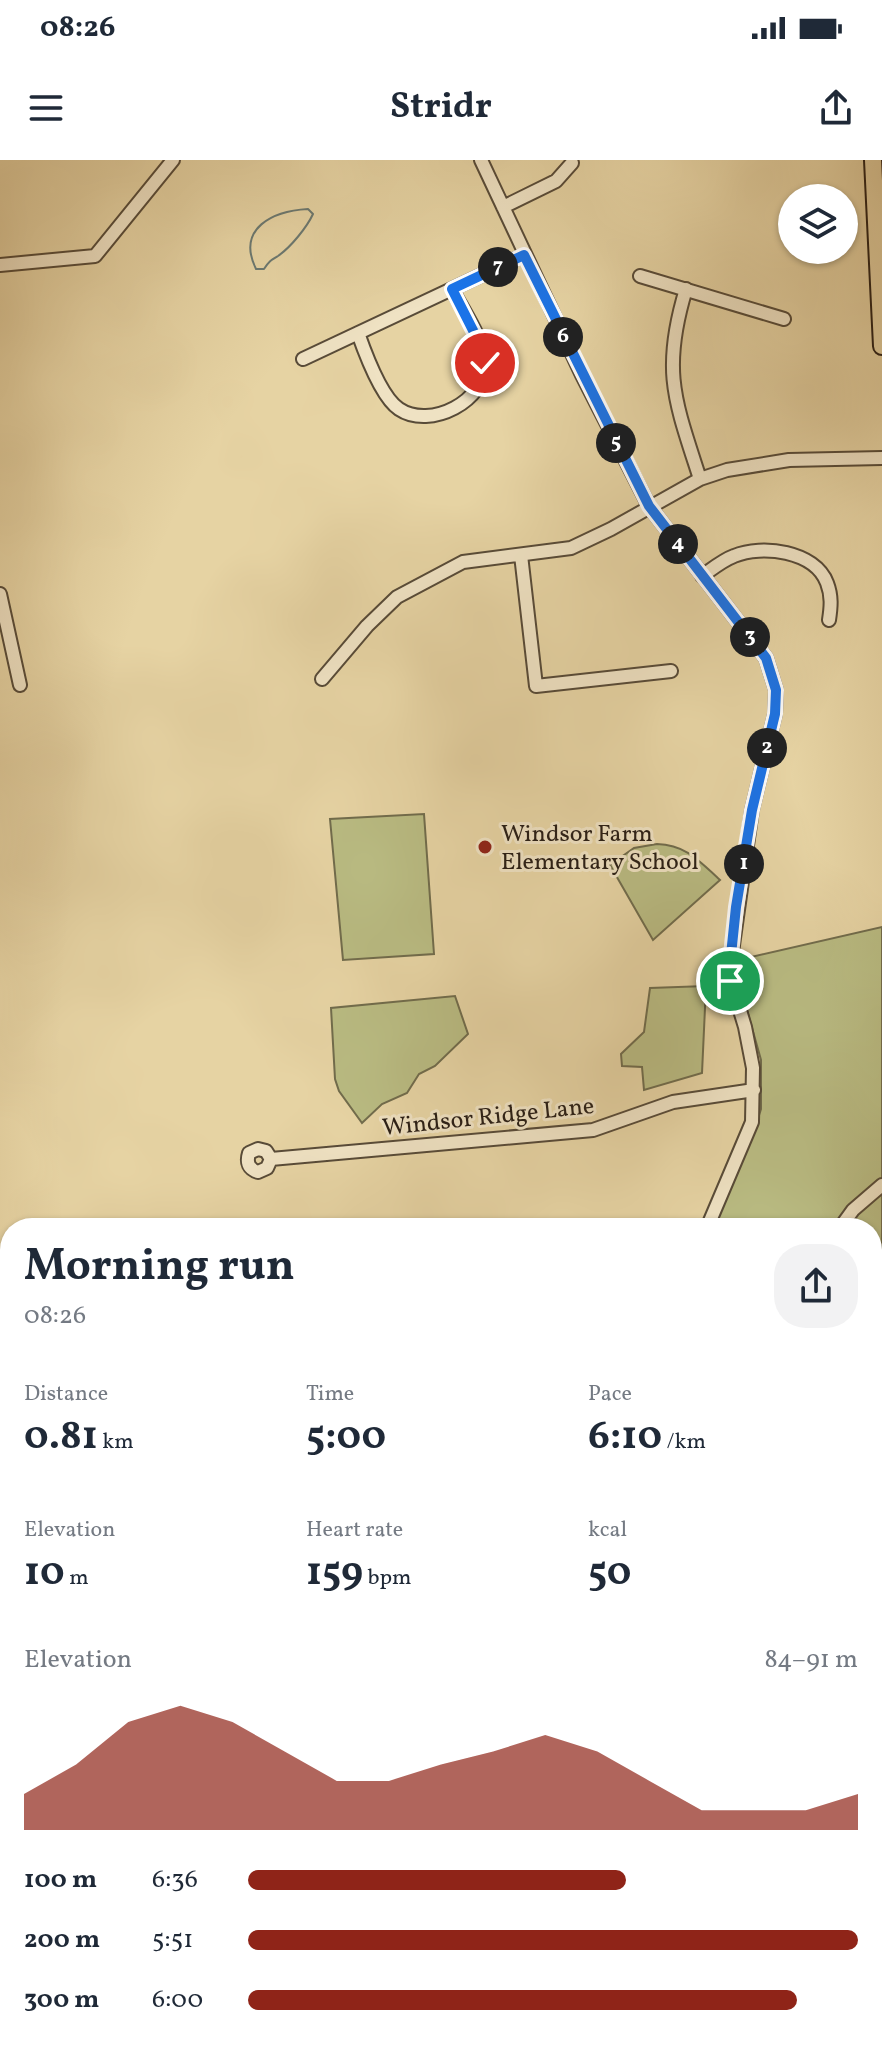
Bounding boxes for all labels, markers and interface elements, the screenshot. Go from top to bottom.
text: 08:26 [40,7,115,49]
text: Stridr [390,83,492,133]
icon: menu [24,86,68,130]
icon: share [814,86,858,130]
map controls [778,184,858,264]
button: layers [778,184,858,264]
pin: 7 [478,247,518,287]
text: 7 [493,251,503,282]
pin: 6 [543,317,583,357]
text: 6 [557,321,569,352]
pin [451,329,519,397]
icon: check [463,341,507,385]
pin: 5 [596,423,636,463]
text: 5 [611,427,621,458]
pin: 4 [658,524,698,564]
text: 4 [671,528,685,559]
pin: 3 [730,617,770,657]
text: 3 [744,621,756,652]
pin: 2 [747,728,787,768]
text: 2 [761,732,773,763]
place label: Windsor Farm Elementary School [501,818,699,880]
marker: Windsor Farm Elementary School [476,838,494,856]
pin: 1 [724,844,764,884]
text: 1 [740,848,748,879]
pin [696,947,764,1015]
icon: arrive [708,959,752,1003]
street label: Windsor Ridge Lane [380,1090,596,1146]
text: Morning run [24,1237,295,1298]
button: share [774,1244,858,1328]
text: 08:26 [24,1298,86,1334]
text: Distance [24,1379,108,1410]
text: Time [306,1379,354,1410]
text: Pace [588,1379,632,1410]
text: 0.81 [24,1410,98,1466]
text: 5:00 [306,1410,386,1466]
text: 6:10 [588,1410,662,1466]
text: km [98,1427,134,1458]
text: /km [662,1427,706,1458]
text: Elevation [24,1515,115,1546]
text: Heart rate [306,1515,403,1546]
text: kcal [588,1515,627,1546]
text: 10 [24,1546,65,1602]
text: 159 [306,1546,363,1602]
text: 50 [588,1546,632,1602]
text: m [65,1563,89,1594]
text: bpm [363,1563,412,1594]
text: Elevation [24,1642,132,1678]
text: 84–91 m [765,1642,858,1678]
text: 100 m [24,1862,97,1898]
text: 6:36 [152,1862,198,1898]
text: 200 m [24,1922,100,1958]
text: 5:51 [152,1922,193,1958]
text: 300 m [24,1982,100,2018]
text: 6:00 [152,1982,203,2018]

